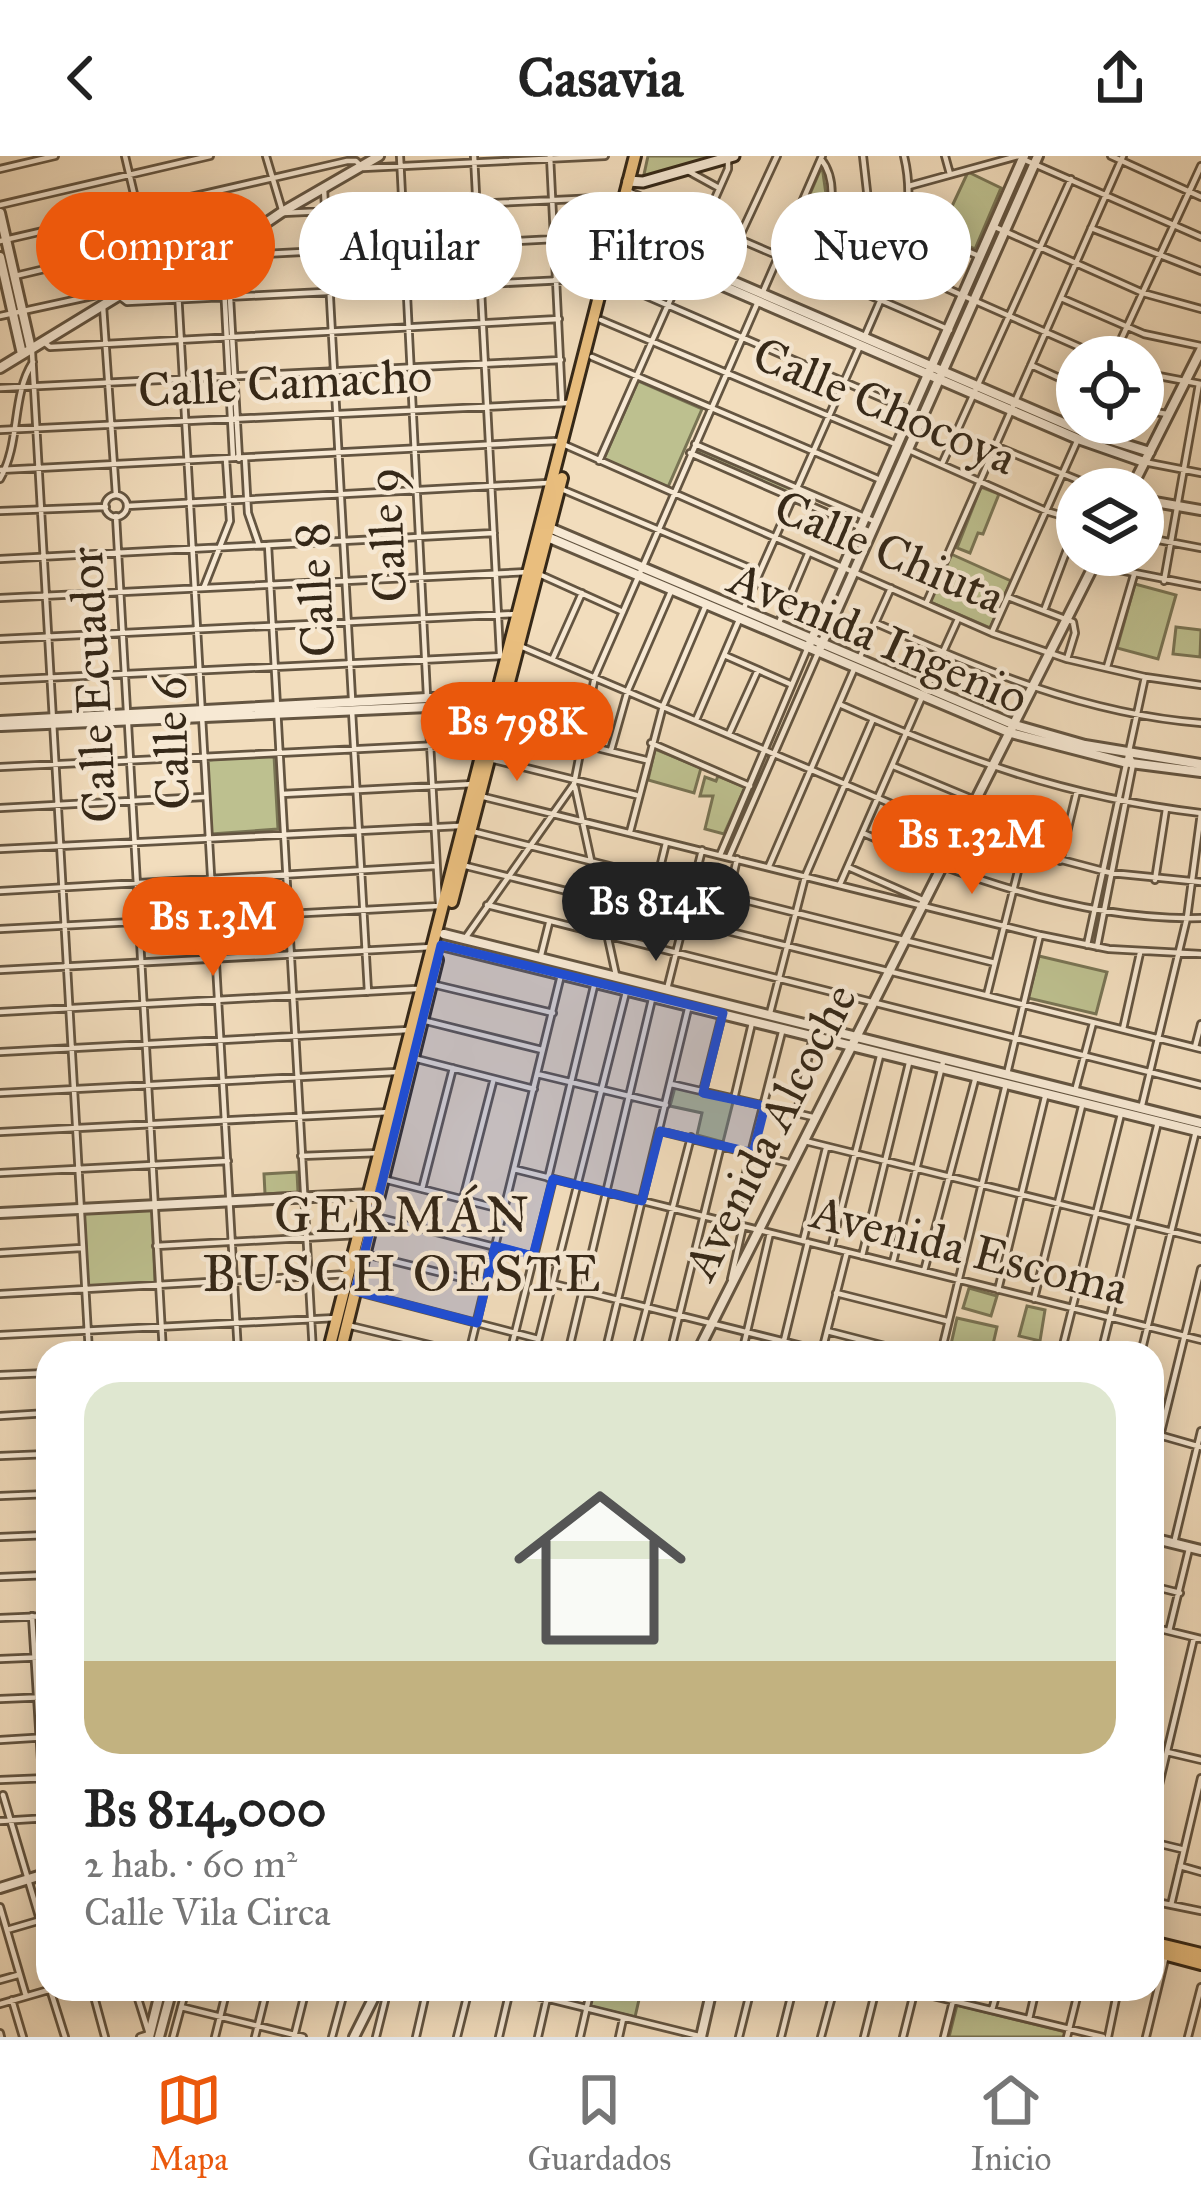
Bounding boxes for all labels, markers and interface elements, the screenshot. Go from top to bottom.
icon: back [48,45,114,111]
text: Casavia [518,45,683,111]
icon: share [1087,45,1153,111]
chip: Comprar [36,192,275,300]
chip: Alquilar [299,192,522,300]
chip: Filtros [546,192,747,300]
chip: Nuevo [771,192,971,300]
street label: Calle Chocoya [744,324,1026,488]
map controls [1056,336,1164,576]
button: locate [1056,336,1164,444]
street label: Calle Camacho [137,345,433,420]
street label: Calle 9 [354,466,419,604]
button: layers [1056,468,1164,576]
street label: Calle Chiuta [766,477,1014,627]
street label: Calle 8 [282,521,347,659]
street label: Calle Ecuador [56,546,129,824]
street label: Avenida Ingenio [719,547,1037,727]
street label: Calle 6 [139,674,202,811]
pin: Bs 798K [406,682,628,784]
text: Bs 798K [448,697,586,745]
pin: Bs 1.32M [848,795,1096,897]
text: Bs 1.32M [899,810,1045,858]
pin: Bs 814K [545,862,767,964]
pin: Bs 1.3M [102,877,324,979]
text: Bs 814K [589,877,723,925]
text: Bs 1.3M [149,892,277,940]
street label: Avenida Alcoche [669,974,869,1290]
street label: Avenida Escoma [804,1181,1135,1317]
district label: GERMÁN BUSCH OESTE [203,1184,603,1305]
icon: home [492,1460,708,1676]
text: Bs 814,000 [84,1778,326,1840]
text: 2 hab. · 60 m² [84,1840,297,1888]
text: Calle Vila Circa [84,1888,331,1936]
tab: Mapa [150,2067,228,2179]
tab: Guardados [527,2067,671,2179]
tab: Inicio [971,2067,1051,2179]

